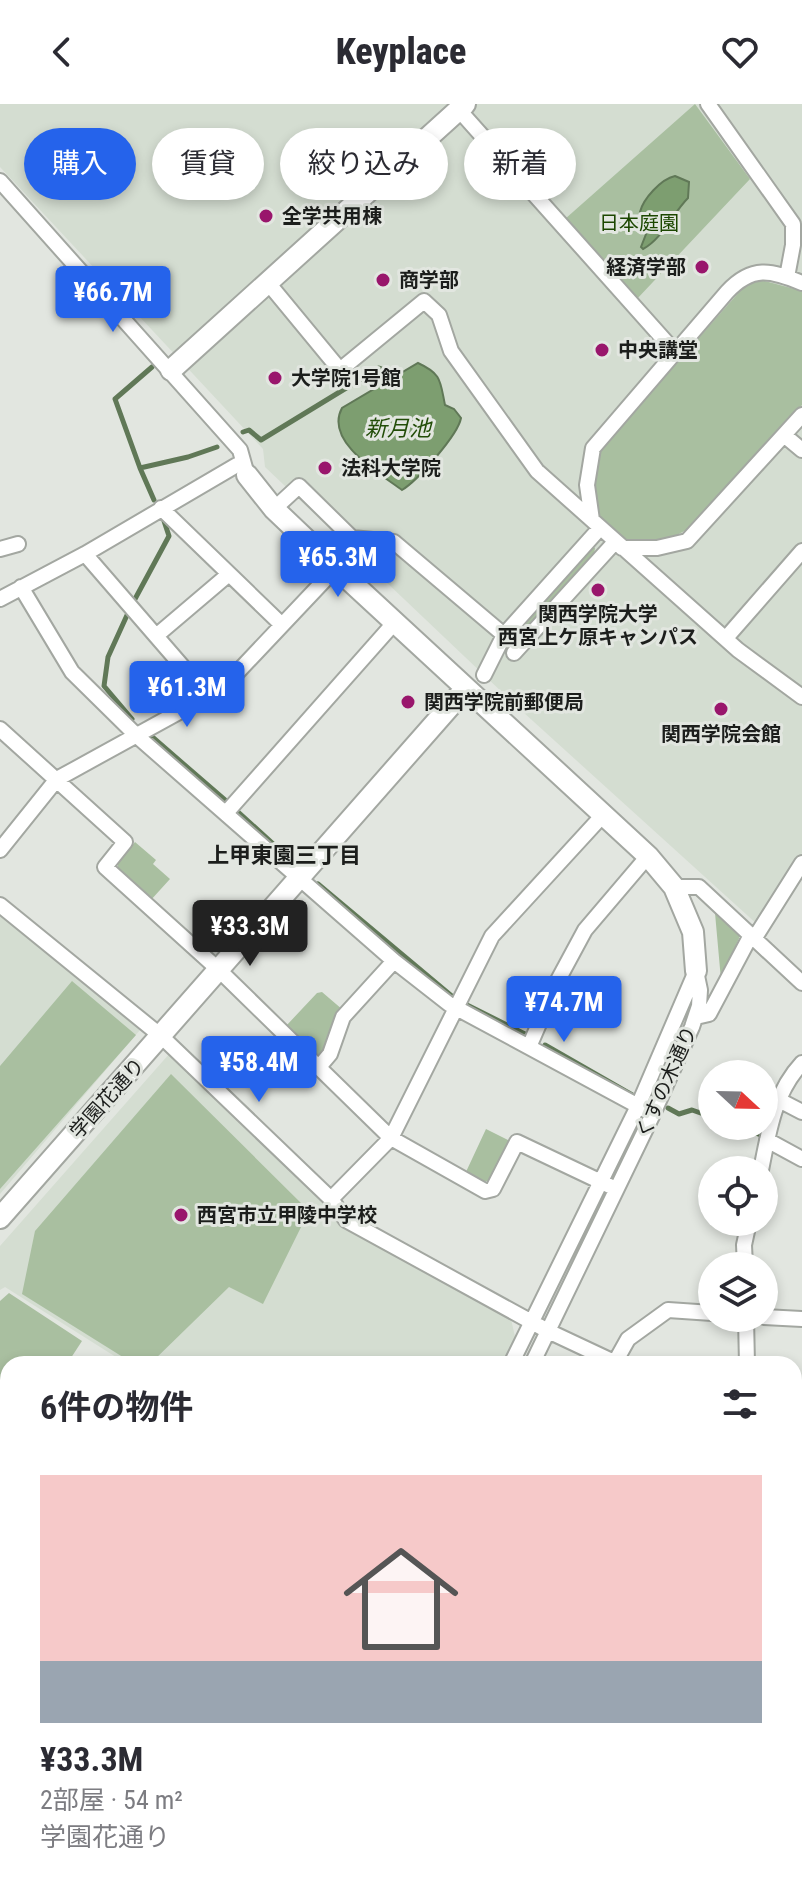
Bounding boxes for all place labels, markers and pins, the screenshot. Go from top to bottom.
place label: 全学共用棟 [282,204,382,228]
marker: 全学共用棟 [257,207,275,225]
place label: 経済学部 [606,255,686,279]
marker: 経済学部 [693,258,711,276]
pin: ¥66.7M [48,266,178,334]
place label: 商学部 [399,268,459,292]
marker: 商学部 [374,271,392,289]
place label: 中央講堂 [618,338,698,362]
marker: 中央講堂 [593,341,611,359]
place label: 大学院1号館 [291,366,401,390]
marker: 大学院1号館 [266,369,284,387]
place label: 法科大学院 [341,456,441,480]
marker: 法科大学院 [316,459,334,477]
pin: ¥65.3M [273,531,403,599]
marker: 関西学院大学 西宮上ケ原キャンパス [589,581,607,599]
place label: 関西学院大学 西宮上ケ原キャンパス [498,602,698,649]
pin: ¥61.3M [122,661,252,729]
place label: 関西学院前郵便局 [424,690,584,714]
marker: 関西学院前郵便局 [399,693,417,711]
marker: 関西学院会館 [712,700,730,718]
place label: 関西学院会館 [661,722,781,746]
pin: ¥33.3M [185,900,315,968]
pin: ¥74.7M [499,976,629,1044]
pin: ¥58.4M [194,1036,324,1104]
place label: 西宮市立甲陵中学校 [197,1203,377,1227]
marker: 西宮市立甲陵中学校 [172,1206,190,1224]

